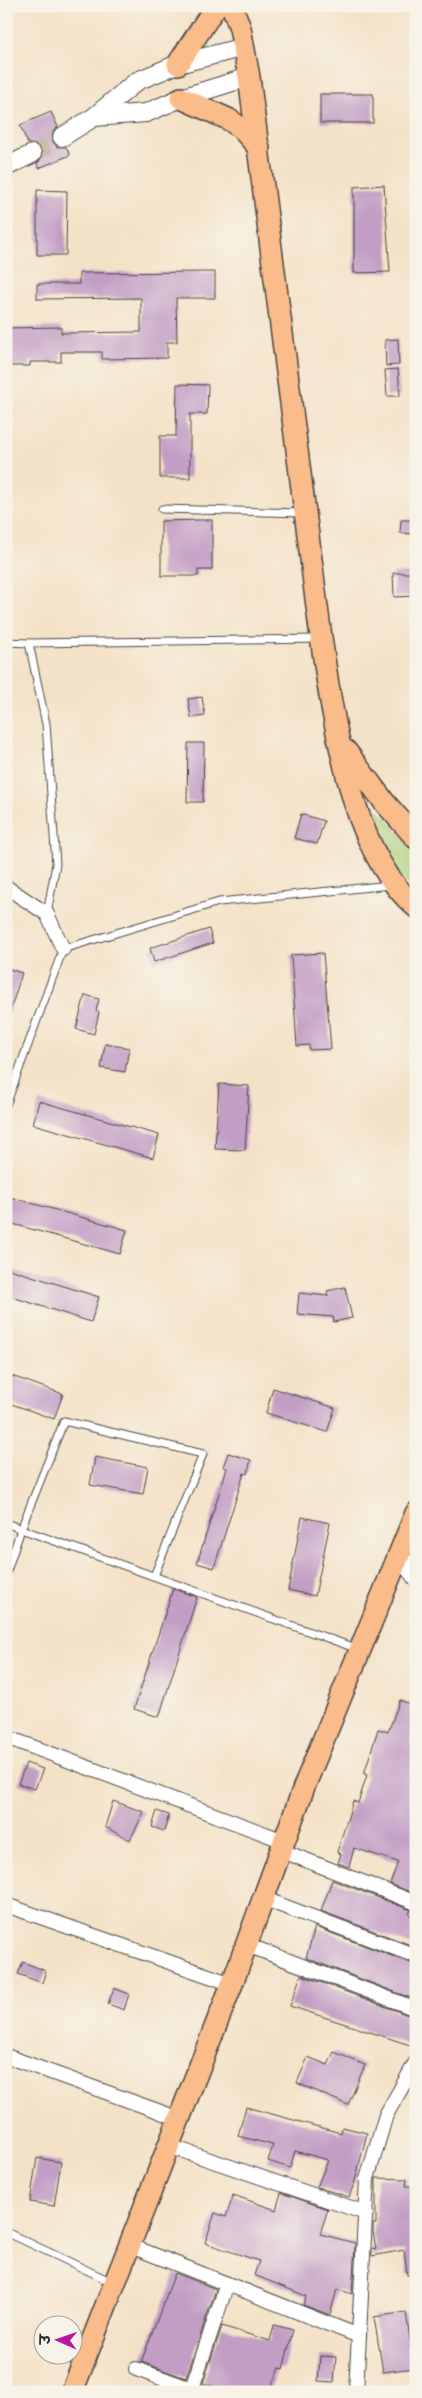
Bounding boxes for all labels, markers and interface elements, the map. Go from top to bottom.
north arrow [32,2316,82,2366]
text: उ [36,2333,54,2347]

